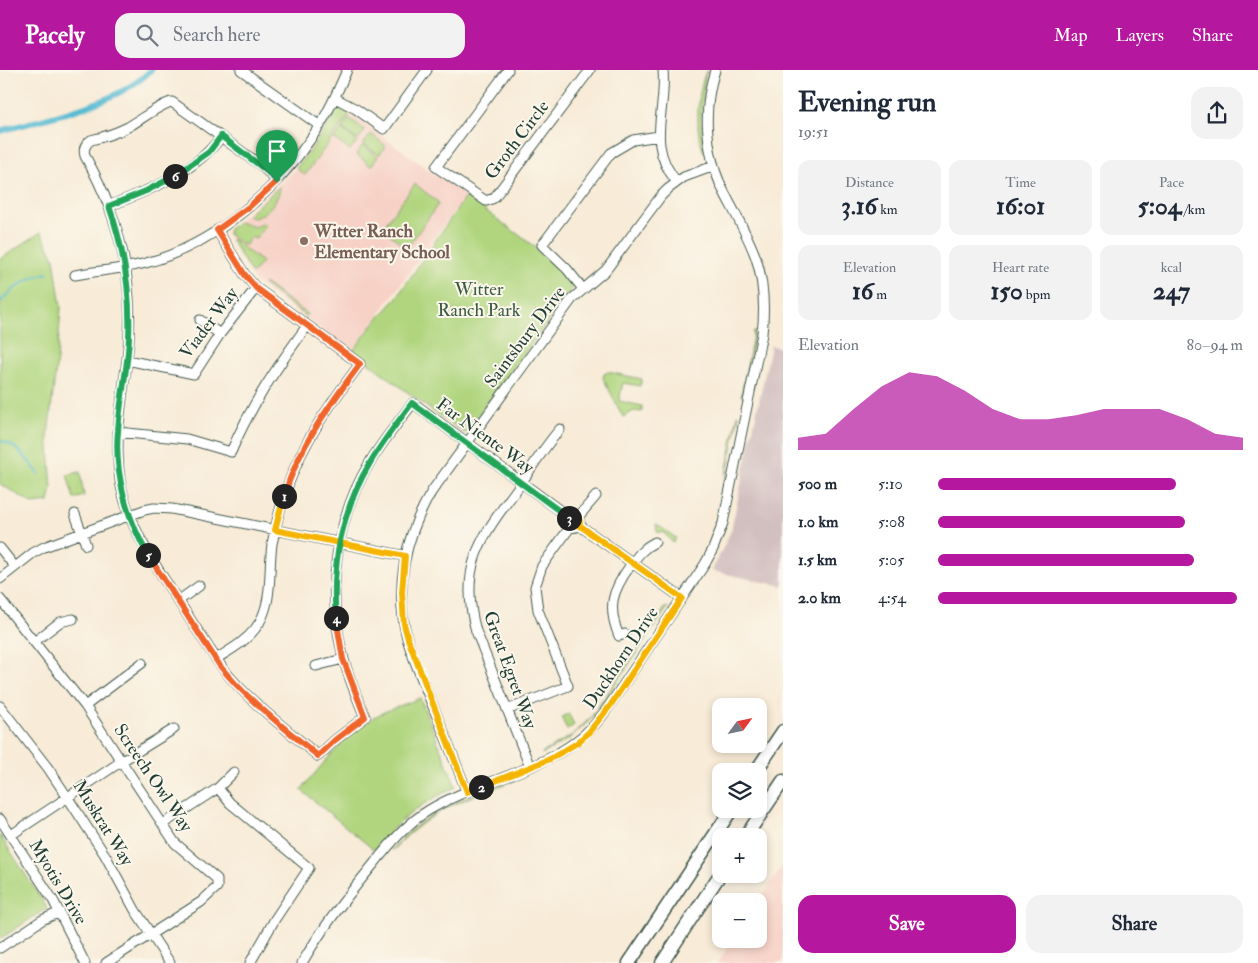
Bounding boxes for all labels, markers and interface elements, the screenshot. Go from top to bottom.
search box [115,13,465,58]
text: Pacely [25,20,85,51]
icon: search [133,21,161,49]
text: Search here [173,23,261,47]
text: Map [1054,24,1088,47]
text: Layers [1116,24,1164,47]
text: Share [1192,24,1233,47]
text: Evening run [798,85,936,120]
button: share [1191,87,1243,139]
street label: Groth Circle [480,95,555,184]
text: 19:51 [798,122,829,142]
pin [256,130,298,181]
icon: arrive [263,137,291,165]
pin: 6 [162,164,188,188]
text: 6 [172,168,179,185]
text: Distance [845,174,894,191]
text: Time [1005,174,1036,191]
text: Pace [1159,174,1184,191]
text: 3.16 [841,191,877,222]
text: 16:01 [996,191,1045,222]
text: 5:04 [1138,191,1181,222]
text: km [877,201,898,218]
text: /km [1181,201,1205,218]
place label: Witter Ranch Elementary School [313,220,450,264]
marker: Witter Ranch Elementary School [298,235,310,247]
text: Elevation [843,259,896,276]
text: Heart rate [992,259,1049,276]
text: kcal [1161,259,1182,276]
text: 16 [852,276,873,307]
text: 150 [990,276,1023,307]
text: 247 [1153,276,1190,307]
park label: Witter Ranch Park [438,278,521,322]
street label: Saintsbury Drive [479,281,571,392]
street label: Viader Way [175,282,244,363]
text: m [873,286,887,303]
text: bpm [1023,286,1051,303]
text: Elevation [798,335,859,355]
text: 80–94 m [1187,335,1243,355]
street label: Far Niente Way [432,393,539,480]
text: 500 m [798,474,837,494]
text: 5:10 [878,474,903,494]
pin: 1 [272,484,296,508]
text: 1 [282,488,287,505]
pin: 3 [556,506,582,530]
text: 3 [567,510,572,527]
text: 1.0 km [798,512,838,532]
text: 5:08 [878,512,905,532]
pin: 5 [136,542,160,568]
text: 5 [145,547,152,564]
text: 1.5 km [798,550,837,570]
text: 5:05 [878,550,904,570]
text: 2.0 km [798,588,841,608]
text: 4:54 [878,588,906,608]
street label: Duckhorn Drive [578,602,664,714]
pin: 4 [324,606,348,630]
street label: Great Egret Way [478,608,542,733]
text: 4 [333,610,340,627]
north arrow [712,698,768,752]
map controls [712,698,767,948]
street label: Screech Owl Way [108,720,198,837]
button: layers [712,763,767,818]
pin: 2 [468,774,494,800]
street label: Muskrat Way [68,776,139,871]
text: 2 [478,779,485,796]
button: + [712,828,767,883]
street label: Myotis Drive [24,835,93,929]
button: − [712,893,767,948]
button: Save [798,895,1016,953]
button: Share [1026,895,1243,953]

